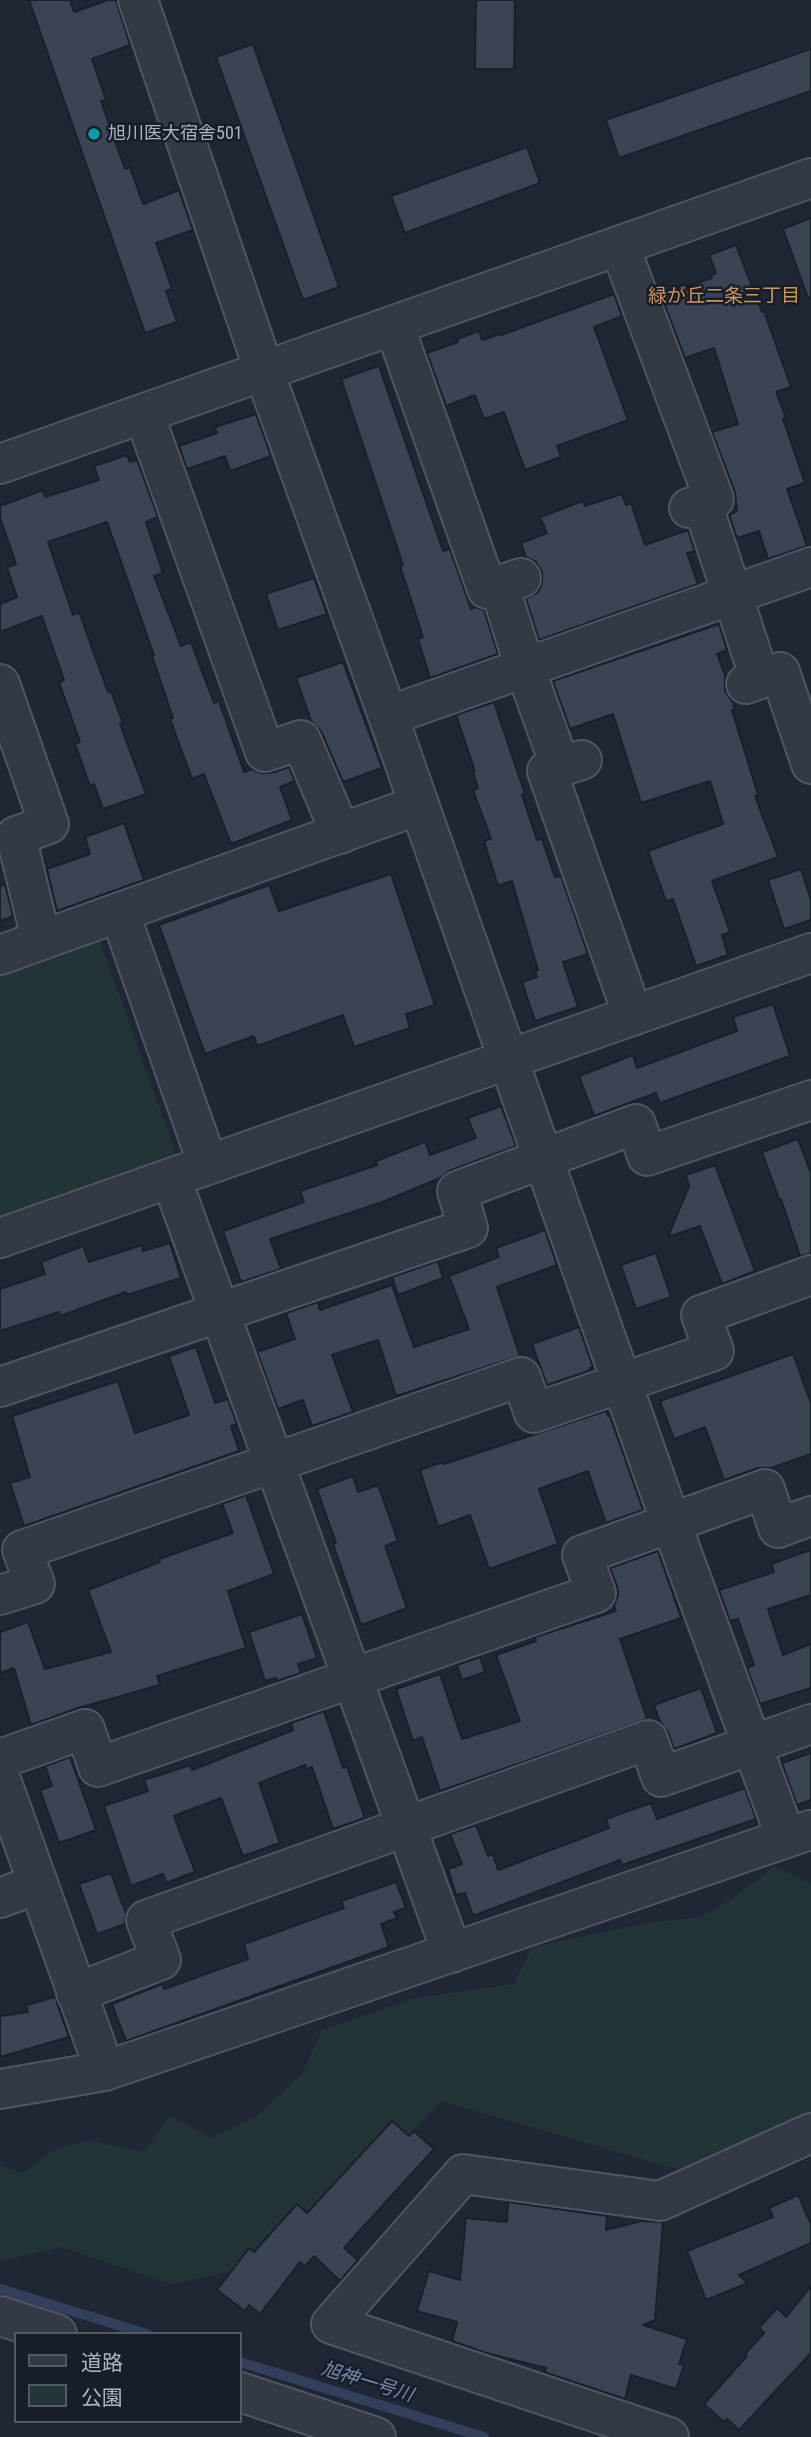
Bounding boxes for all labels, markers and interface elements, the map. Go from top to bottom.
place label: 旭川医大宿舎501 [108,123,243,145]
marker: 旭川医大宿舎501 [86,126,102,142]
district label: 緑が丘二条三丁目 [648,286,800,308]
legend [14,2332,242,2423]
text: 道路 [81,2351,123,2375]
water label: 旭神一号川 [318,2358,416,2408]
text: 公園 [81,2386,123,2410]

